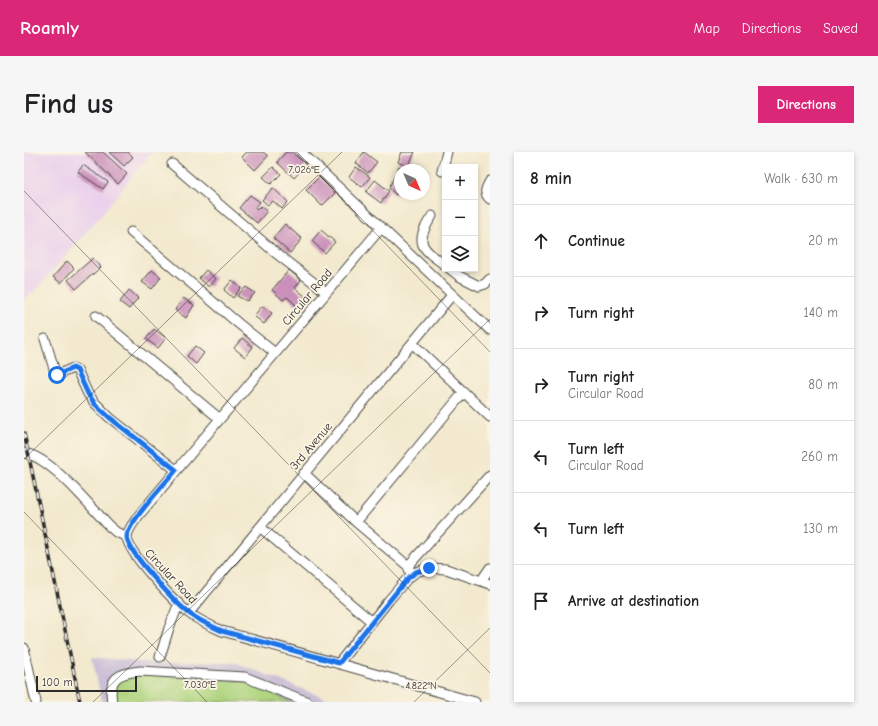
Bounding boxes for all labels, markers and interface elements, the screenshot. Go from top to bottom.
text: Roamly [20,17,79,39]
text: Map [693,20,720,37]
text: Directions [742,20,801,37]
text: Saved [823,20,858,37]
button: Directions [758,86,854,123]
text: Find us [24,88,113,120]
text: 7.026°E [288,164,320,176]
north arrow [394,164,430,200]
map controls [442,164,478,272]
button: + [442,164,478,200]
text: 8 min [530,169,572,188]
text: Walk · 630 m [764,171,838,186]
button: − [442,200,478,236]
icon: ahead [530,230,552,252]
text: Continue [568,232,625,250]
text: 20 m [808,233,838,248]
button: layers [442,236,478,272]
street label: Circular Road [279,266,335,328]
icon: right [530,302,552,324]
text: Turn right [568,304,634,322]
text: 140 m [804,305,838,320]
route start [48,366,66,384]
text: Turn right [568,368,634,386]
icon: right [530,374,552,396]
text: 80 m [808,377,838,392]
text: Circular Road [568,386,644,401]
street label: 3rd Avenue [287,420,335,472]
text: Turn left [568,440,624,458]
icon: left [530,446,552,468]
text: 260 m [801,449,838,464]
text: Circular Road [568,458,644,473]
icon: left [530,518,552,540]
text: Turn left [568,520,624,538]
text: 130 m [803,521,838,536]
street label: Circular Road [142,546,200,606]
route end [420,559,438,577]
icon: arrive [530,590,552,612]
text: Arrive at destination [568,592,699,610]
scale bar [36,674,137,693]
text: 100 m [42,676,73,689]
text: 7.030°E [184,679,216,691]
text: 4.822°N [405,680,437,692]

